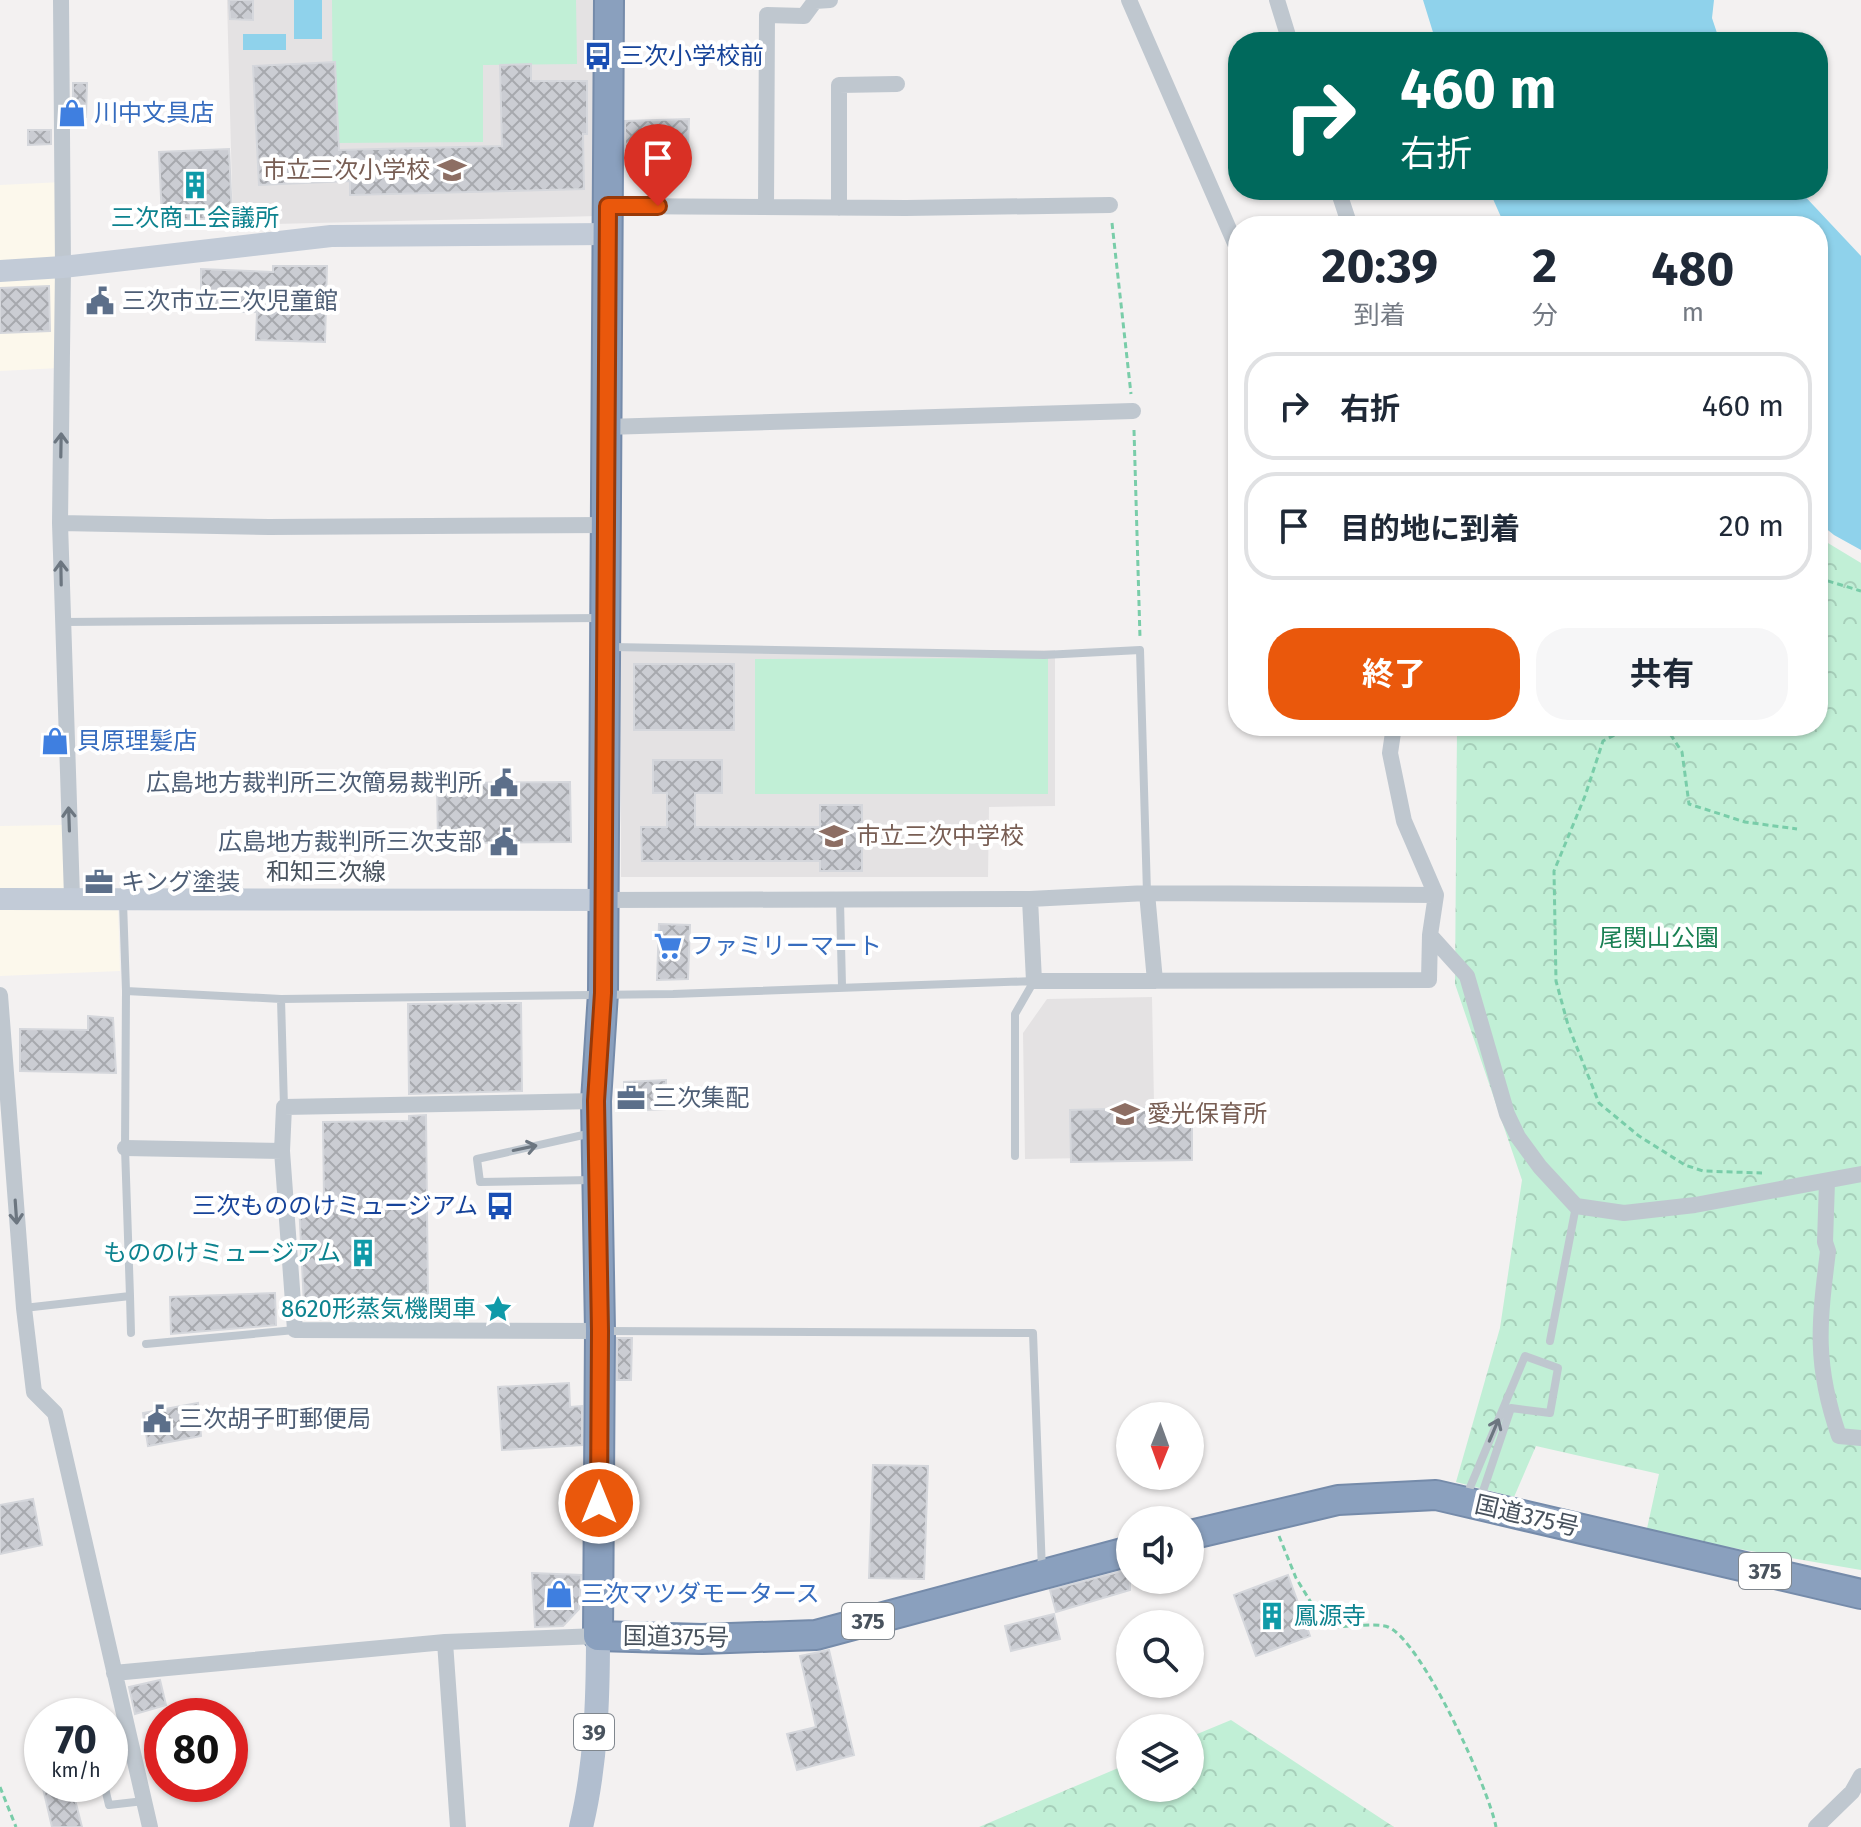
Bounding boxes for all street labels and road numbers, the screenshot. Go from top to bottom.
street label: 和知三次線 [266,858,386,886]
street label: 国道375号 [1472,1490,1582,1542]
road number: 375 [1739,1553,1791,1589]
road number: 375 [842,1603,894,1639]
street label: 国道375号 [623,1622,729,1652]
road number: 39 [574,1714,614,1750]

